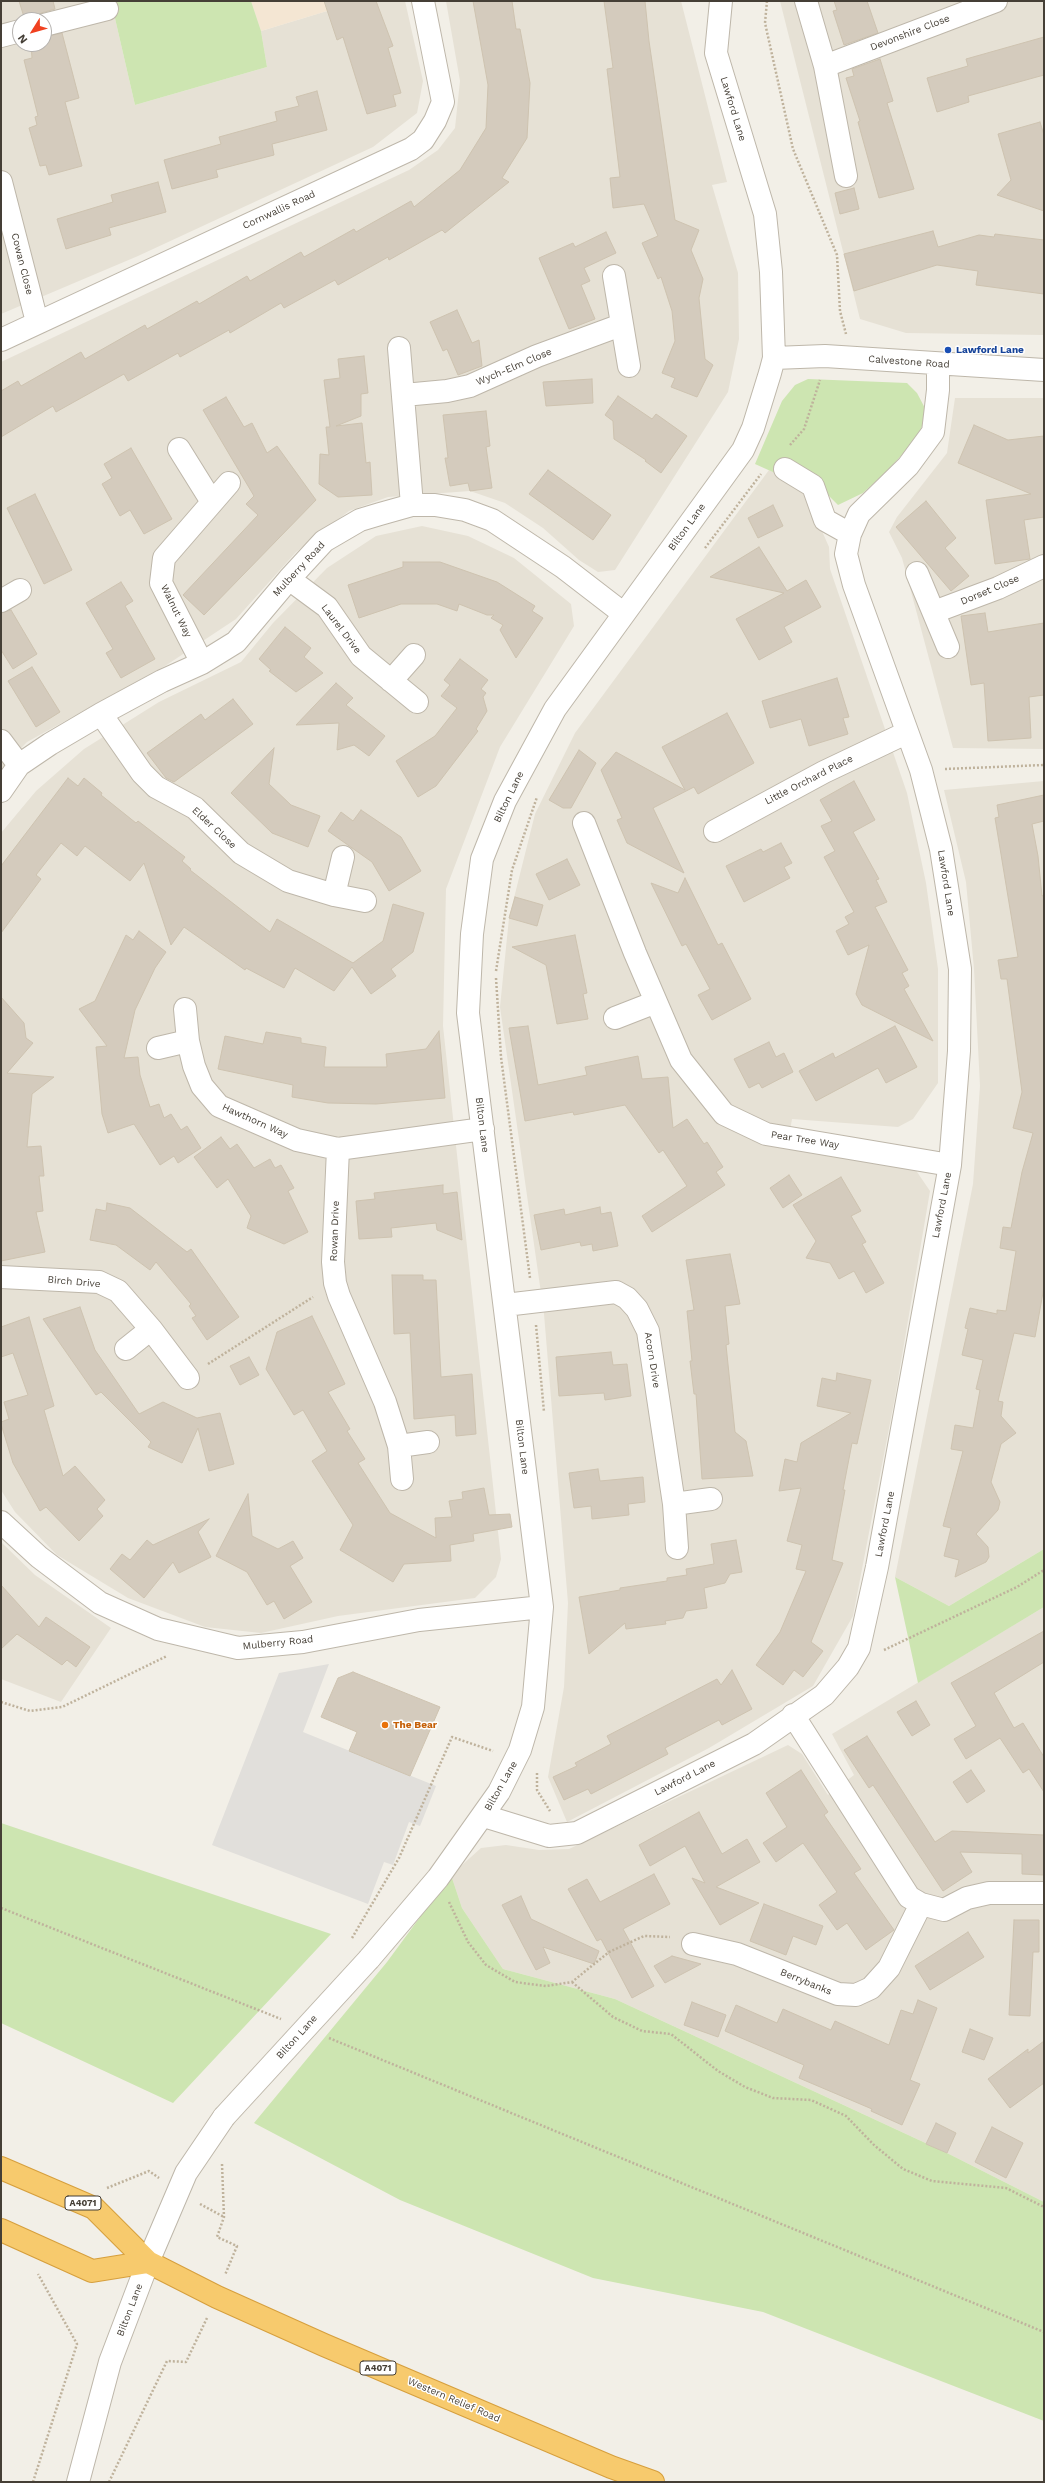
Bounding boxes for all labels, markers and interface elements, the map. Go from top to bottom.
north arrow [12,12,52,52]
street label: Devonshire Close [868,12,952,54]
text: N [15,32,30,46]
street label: Lawford Lane [717,75,749,143]
street label: Cornwallis Road [241,188,317,232]
street label: Cowan Close [9,232,35,296]
place label: Lawford Lane [956,344,1024,356]
marker: Lawford Lane [943,345,953,355]
street label: Wych-Elm Close [474,346,554,388]
street label: Calvestone Road [868,353,950,371]
street label: Bilton Lane [666,501,708,553]
street label: Mulberry Road [270,539,328,599]
street label: Dorset Close [959,572,1021,608]
street label: Walnut Way [158,582,194,640]
street label: Laurel Drive [319,602,363,656]
street label: Little Orchard Place [763,753,855,807]
street label: Bilton Lane [491,769,527,825]
street label: Elder Close [189,805,239,851]
street label: Lawford Lane [935,849,957,917]
street label: Bilton Lane [473,1097,491,1153]
street label: Hawthorn Way [220,1101,290,1141]
street label: Pear Tree Way [770,1129,840,1151]
street label: Lawford Lane [930,1171,954,1239]
street label: Rowan Drive [328,1200,342,1262]
street label: Birch Drive [47,1274,101,1290]
street label: Acorn Drive [642,1331,662,1389]
street label: Bilton Lane [513,1419,531,1475]
street label: Lawford Lane [873,1490,897,1558]
street label: Mulberry Road [242,1633,314,1653]
place label: The Bear [393,1719,437,1731]
marker: The Bear [380,1720,390,1730]
street label: Lawford Lane [652,1757,718,1799]
street label: Bilton Lane [482,1759,520,1813]
street label: Berrybanks [778,1966,834,1998]
street label: Bilton Lane [274,2012,320,2062]
road number: A4071 [65,2196,101,2210]
street label: Bilton Lane [114,2282,146,2338]
road number: A4071 [360,2361,396,2375]
street label: Western Relief Road [406,2375,502,2425]

